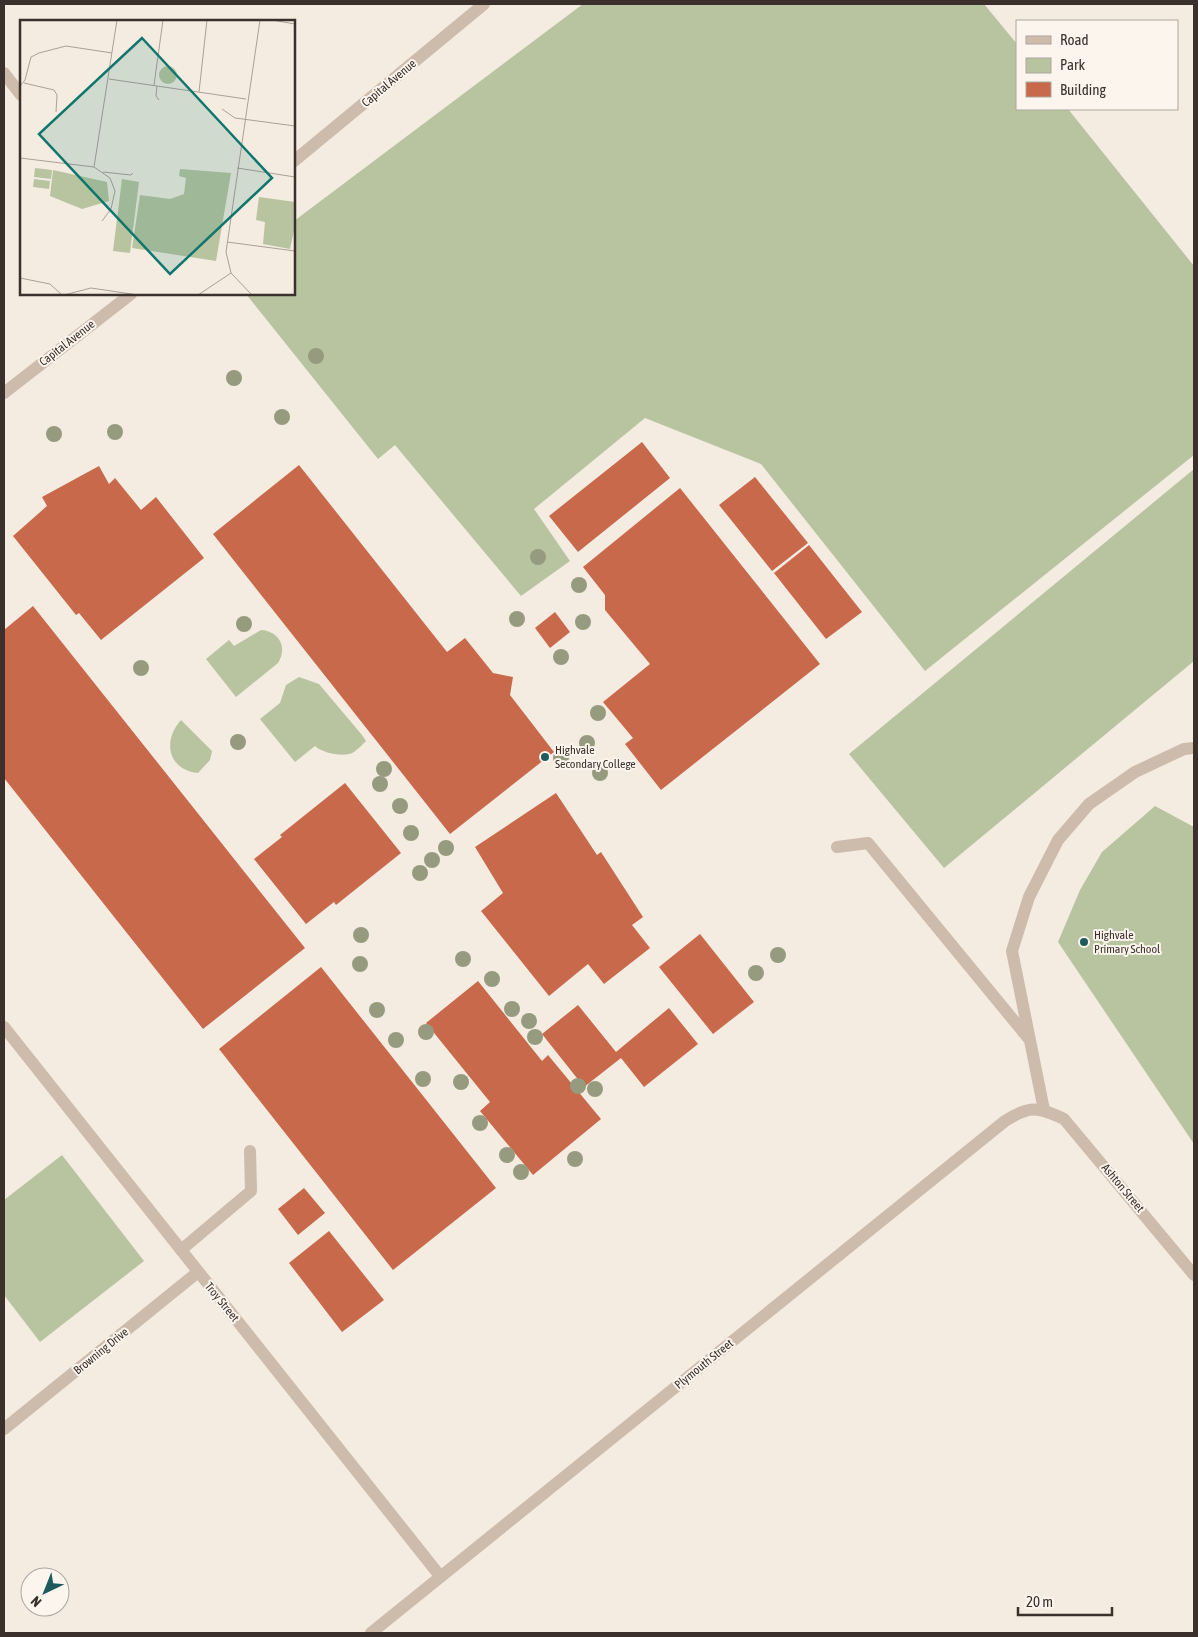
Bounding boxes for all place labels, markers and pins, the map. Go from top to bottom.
place label: Highvale Secondary College [555,743,636,771]
marker: Highvale Secondary College [539,751,551,763]
place label: Highvale Primary School [1094,928,1161,956]
marker: Highvale Primary School [1078,936,1090,948]

